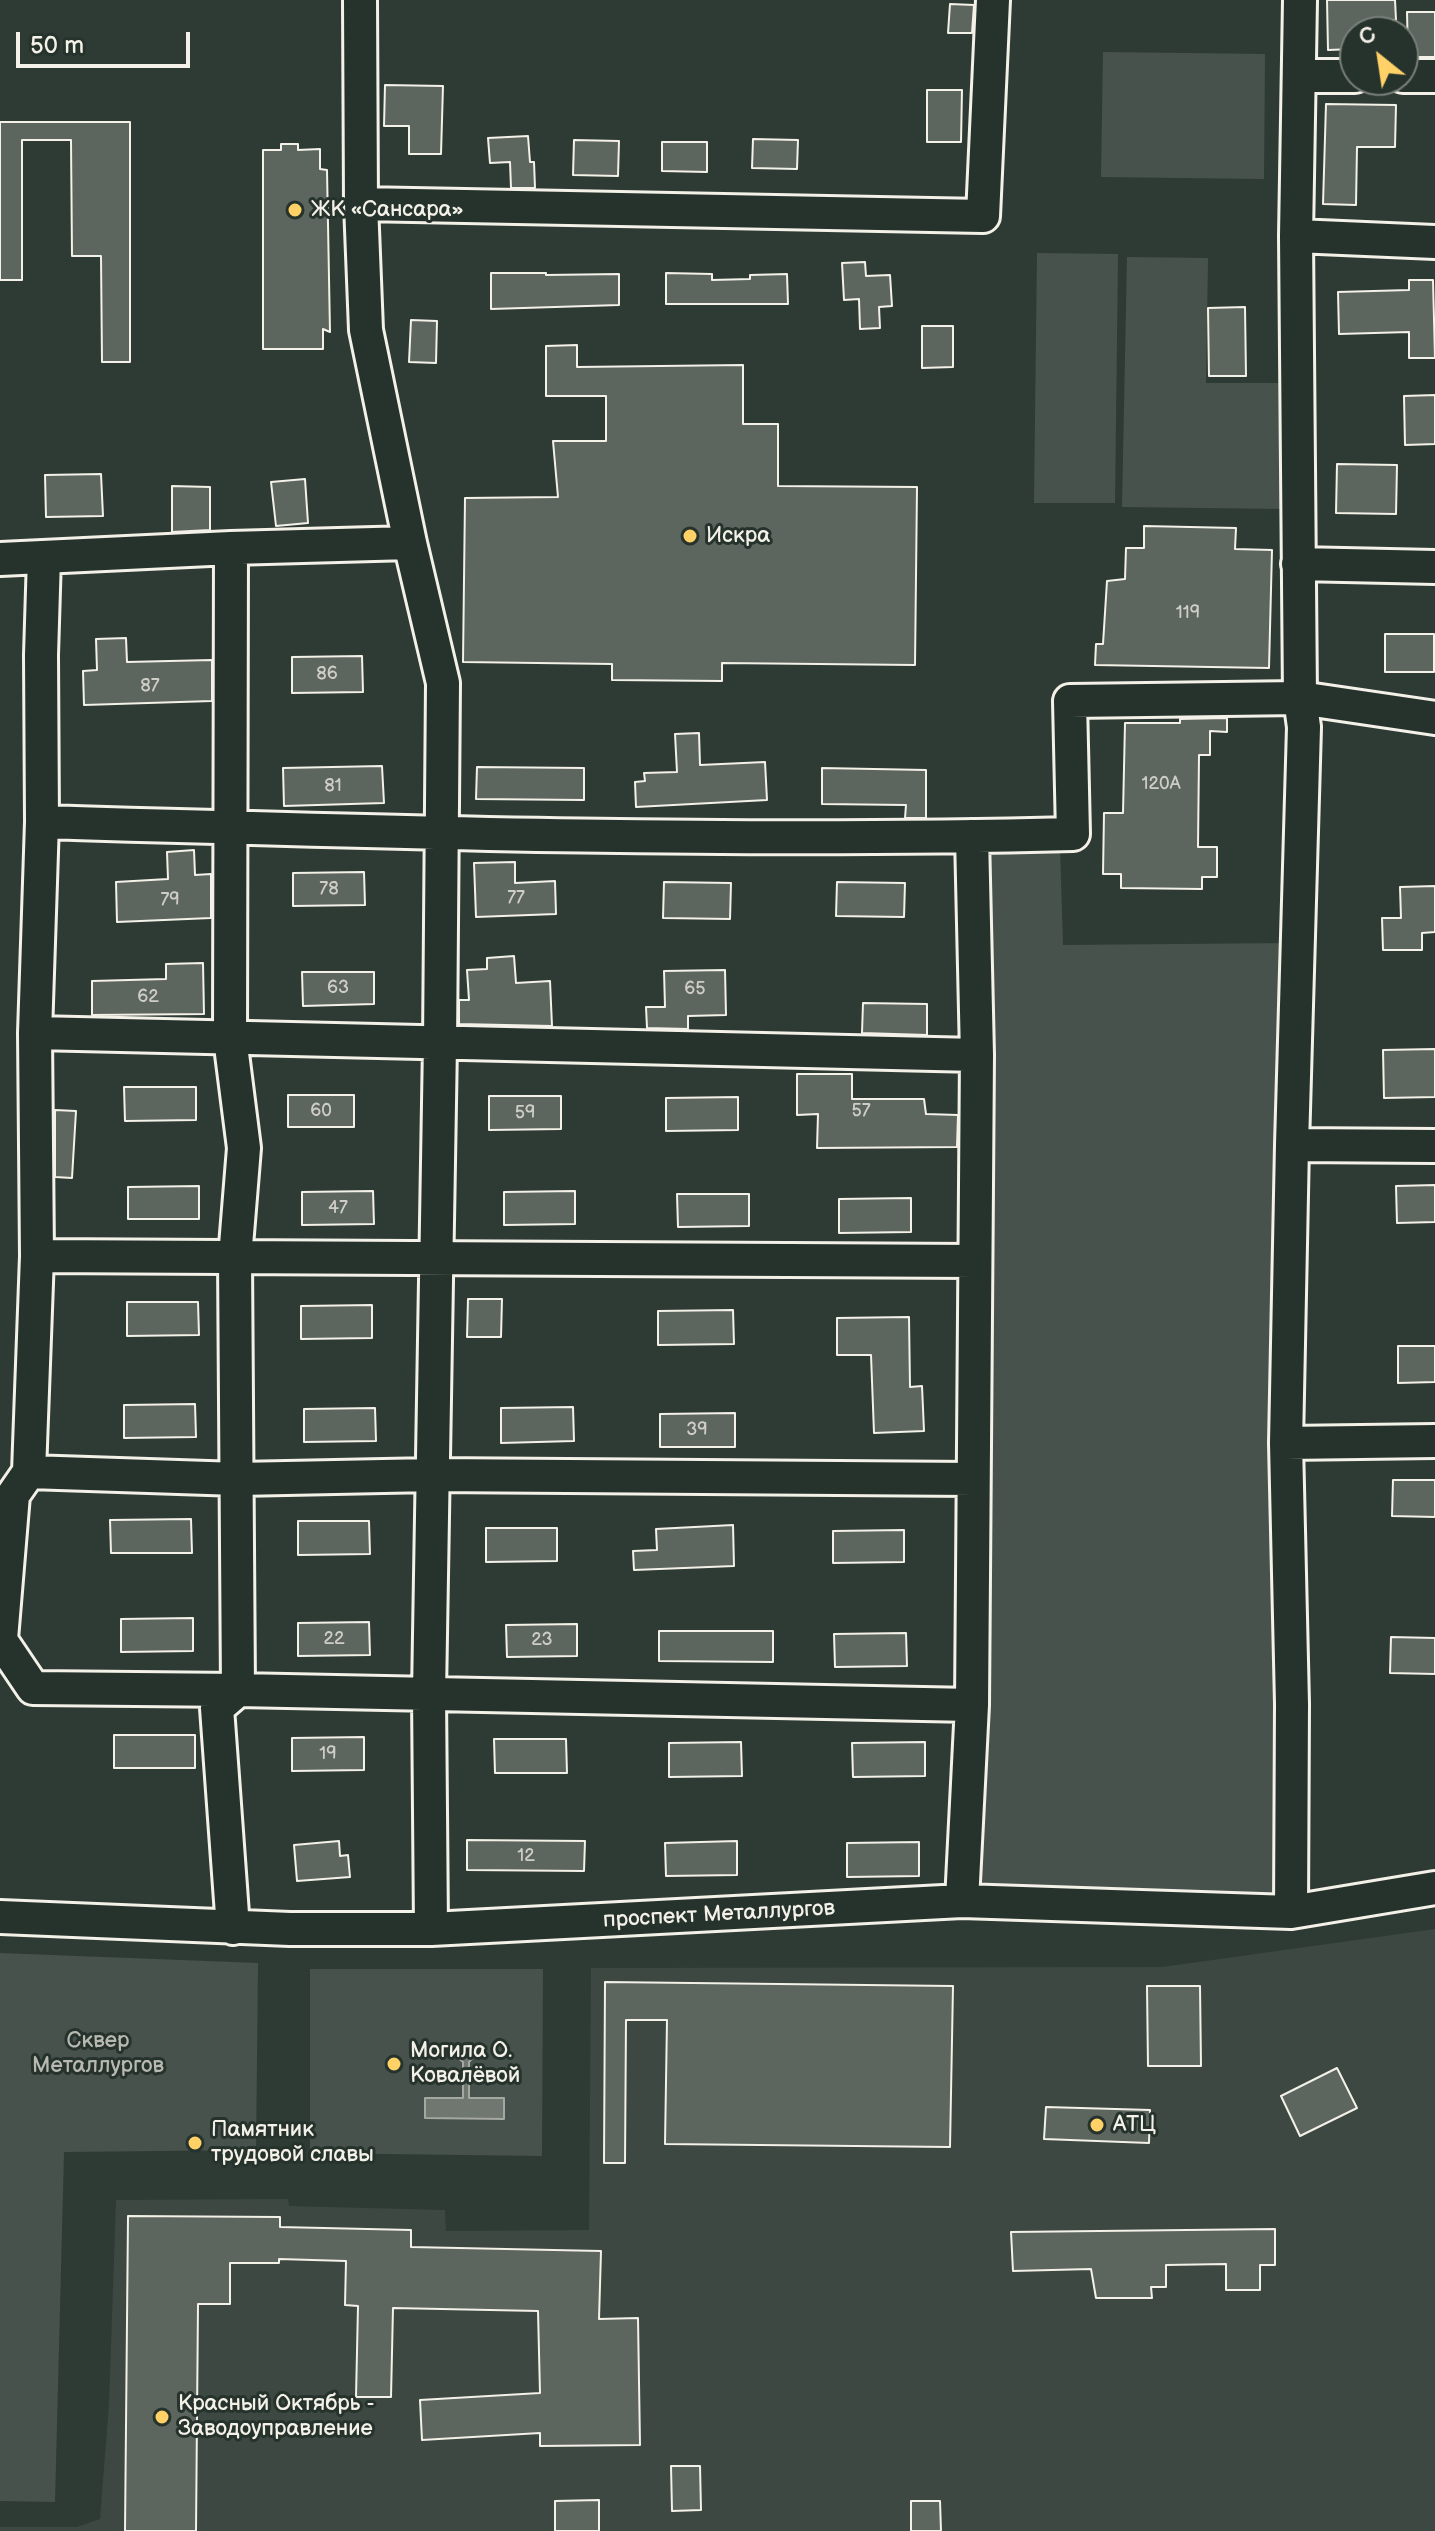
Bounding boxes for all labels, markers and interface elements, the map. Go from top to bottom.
scale bar [20,16,194,66]
north arrow [1339,16,1419,96]
text: С [1354,21,1381,52]
text: 50 m [30,31,84,60]
place label: ЖК «Сансара» [311,197,464,223]
marker: ЖК «Сансара» [286,201,304,219]
place label: Искра [706,523,770,549]
marker: Искра [681,527,699,545]
house number: 119 [1176,602,1200,624]
house number: 86 [316,663,338,685]
house number: 87 [140,675,160,697]
house number: 120А [1141,773,1181,795]
house number: 81 [324,775,342,797]
house number: 78 [319,878,339,900]
house number: 77 [507,887,525,909]
house number: 79 [160,889,180,911]
house number: 63 [327,977,349,999]
house number: 65 [684,978,706,1000]
house number: 62 [137,986,159,1008]
house number: 60 [310,1100,332,1122]
house number: 57 [851,1100,871,1122]
house number: 59 [515,1102,535,1124]
house number: 47 [328,1197,348,1219]
house number: 39 [686,1419,708,1441]
house number: 22 [323,1628,345,1650]
house number: 23 [531,1629,553,1651]
house number: 19 [319,1743,337,1765]
house number: 12 [517,1845,535,1867]
street label: проспект Металлургов [602,1896,836,1934]
park label: Сквер Металлургов [32,2028,164,2080]
place label: Могила О. Ковалёвой [410,2038,520,2090]
marker: Могила О. Ковалёвой [385,2055,403,2073]
place label: АТЦ [1113,2112,1156,2138]
marker: АТЦ [1088,2116,1106,2134]
place label: Памятник трудовой славы [211,2117,374,2168]
marker: Памятник трудовой славы [186,2134,204,2152]
place label: Красный Октябрь - Заводоуправление [178,2391,374,2442]
marker: Красный Октябрь - Заводоуправление [153,2408,171,2426]

